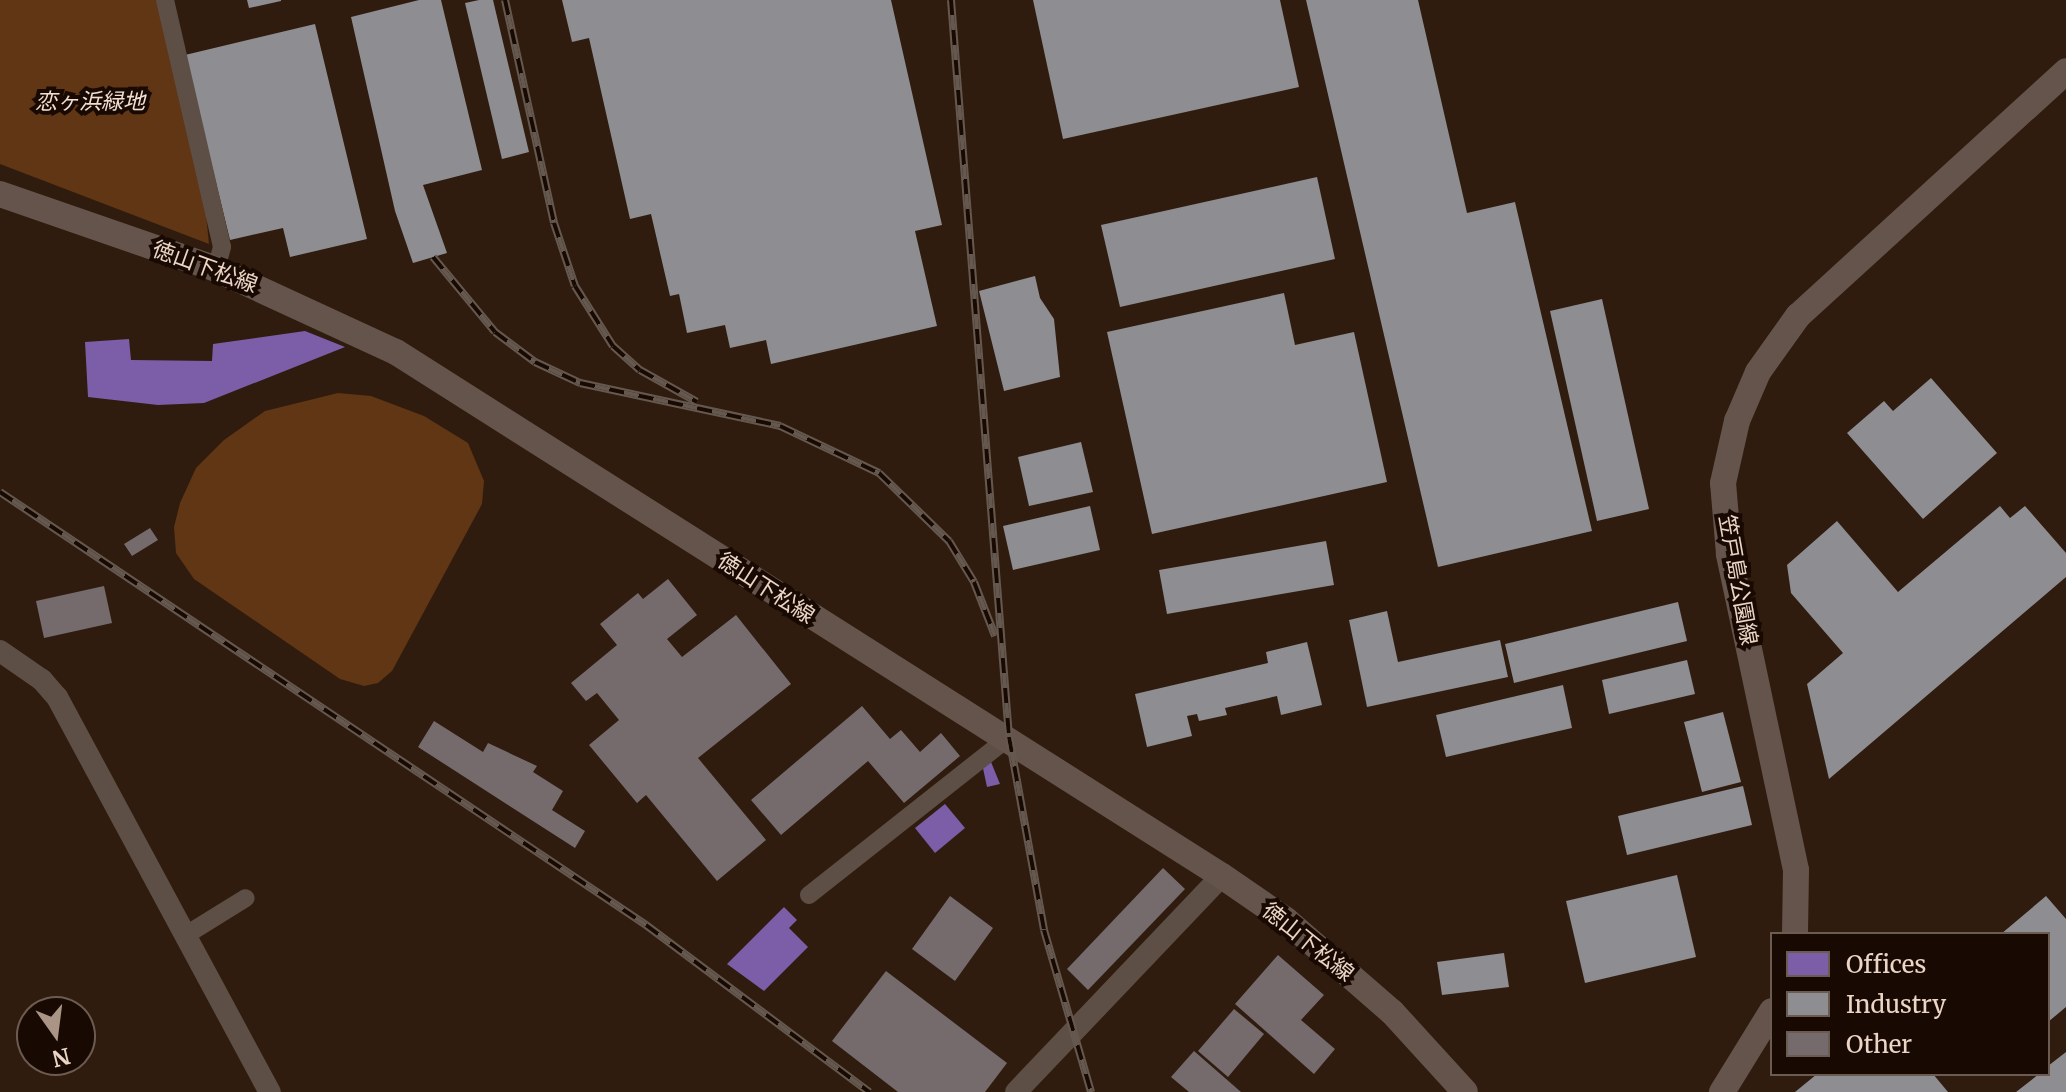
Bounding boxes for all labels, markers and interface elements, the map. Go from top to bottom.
park label: 恋ヶ浜緑地 [35,89,145,115]
street label: 徳山下松線 [149,236,261,298]
street label: 笠戸島公園線 [1714,513,1762,647]
street label: 徳山下松線 [713,547,819,629]
street label: 徳山下松線 [1257,897,1359,987]
legend [1770,932,2050,1076]
text: Offices [1846,949,1926,980]
text: Industry [1846,989,1946,1020]
north arrow [16,996,96,1076]
text: Other [1846,1029,1912,1060]
text: N [50,1042,73,1073]

